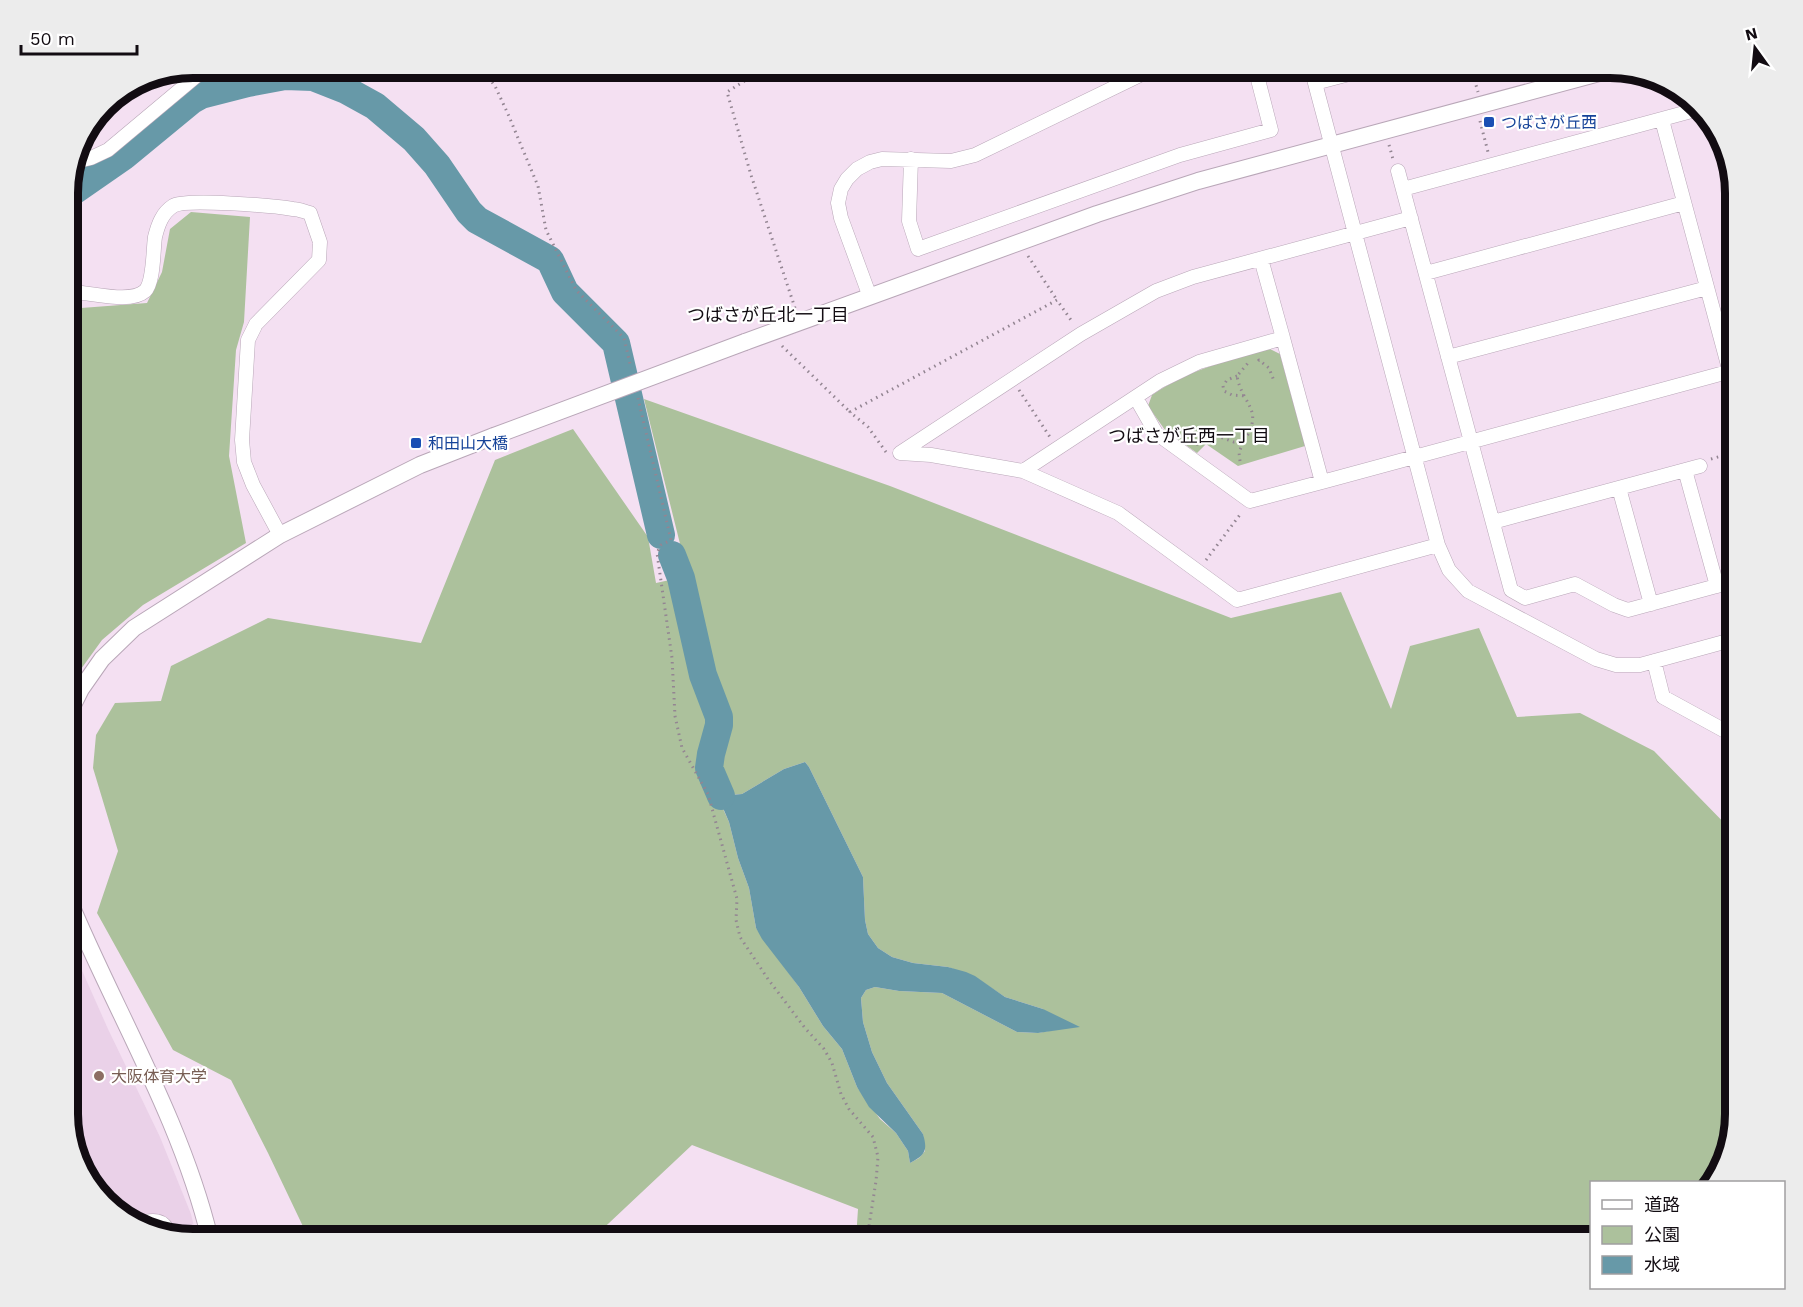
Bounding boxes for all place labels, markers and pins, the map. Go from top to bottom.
place label: つばさが丘西 [1501,113,1597,132]
marker: つばさが丘西 [1482,115,1496,129]
place label: 和田山大橋 [428,434,508,453]
marker: 和田山大橋 [409,436,423,450]
place label: 大阪体育大学 [111,1067,207,1086]
marker: 大阪体育大学 [92,1069,106,1083]

